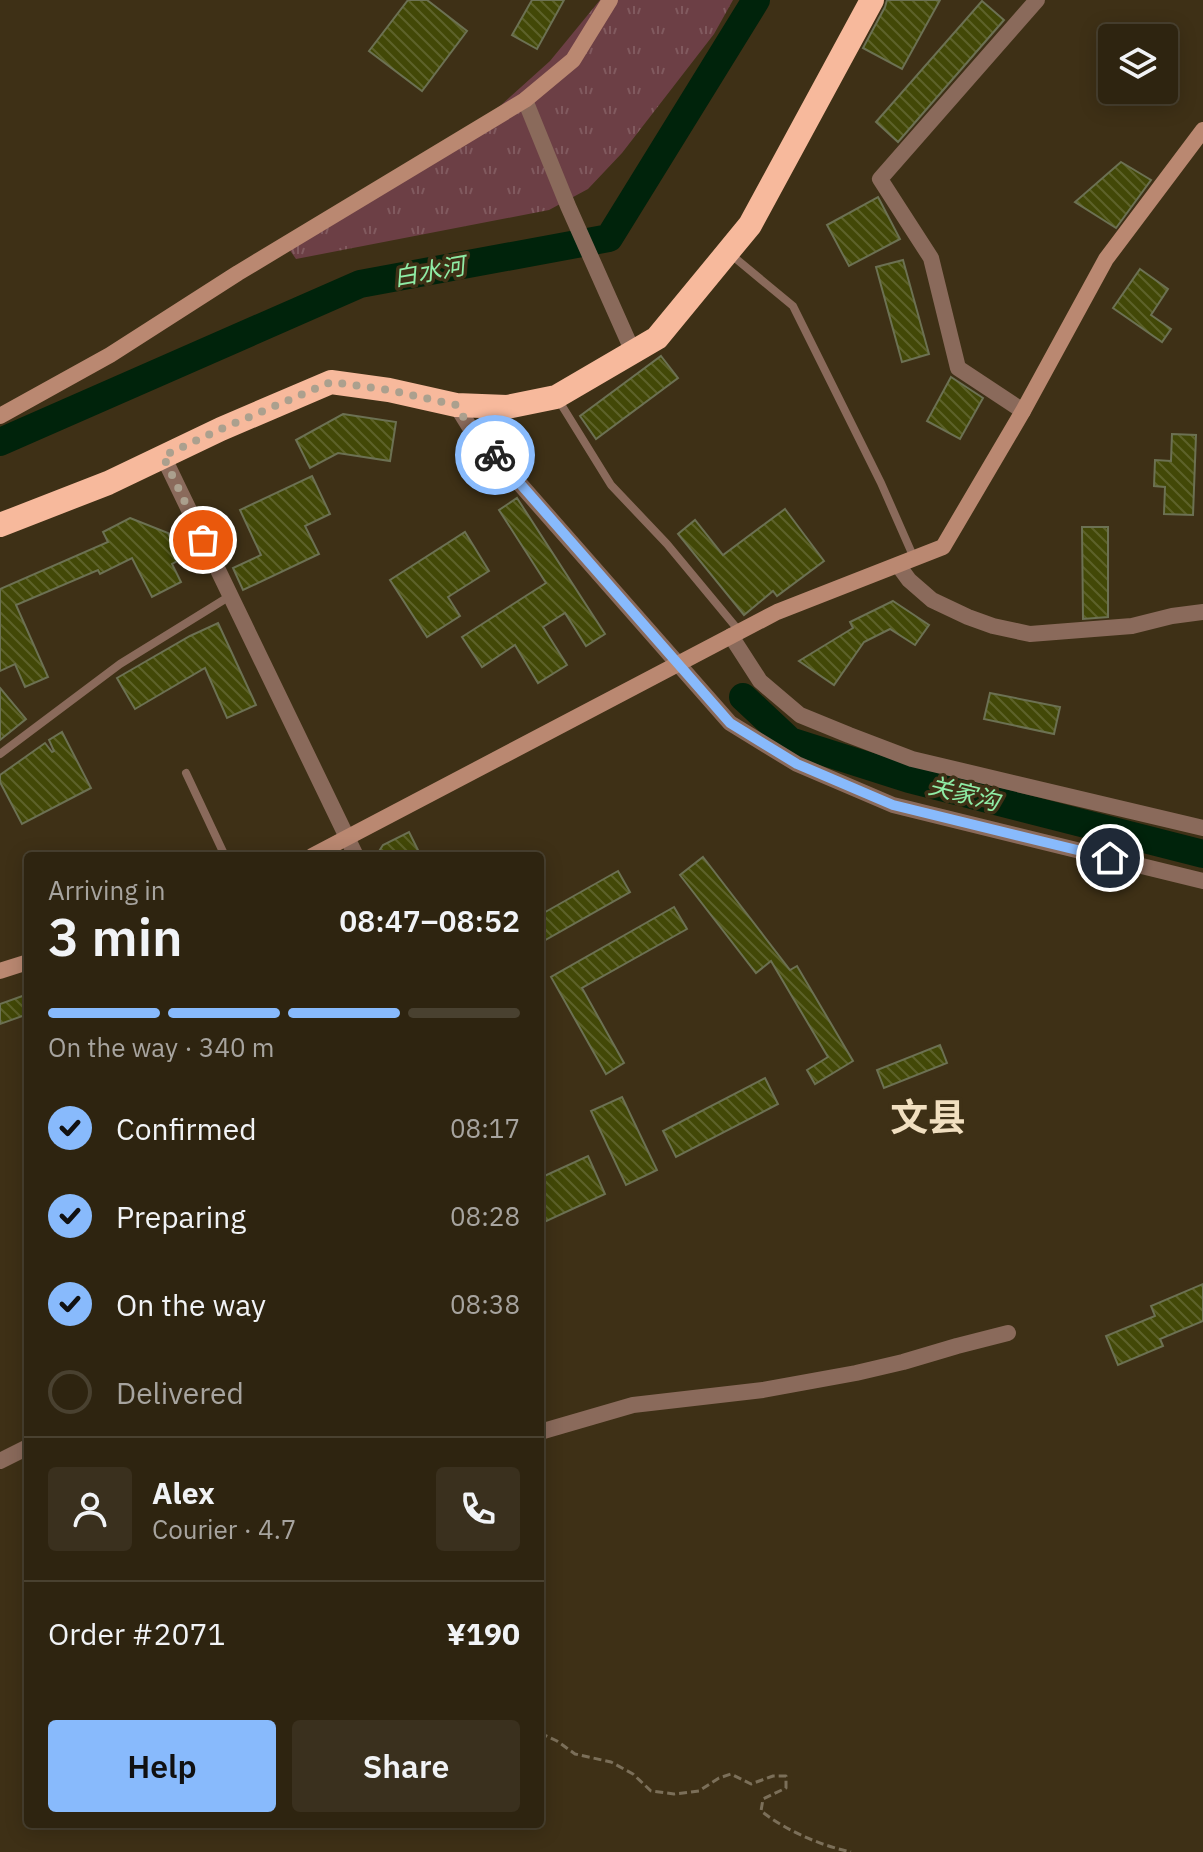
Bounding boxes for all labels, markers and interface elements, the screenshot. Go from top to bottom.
map controls [1098,24,1178,104]
button: layers [1098,24,1178,104]
water label: 白水河 [391,248,471,293]
courier [455,415,535,495]
icon: bike [473,433,517,477]
pin [169,506,237,574]
icon: bag [181,518,225,562]
water label: 关家沟 [925,769,1006,818]
pin [1076,824,1144,892]
icon: home [1088,836,1132,880]
text: Arriving in [48,873,165,907]
text: 08:47–08:52 [339,901,520,940]
text: 3 min [48,903,183,970]
text: On the way · 340 m [48,1030,274,1064]
district label: 文县 [890,1092,966,1141]
icon: check [48,1106,92,1150]
text: Confirmed [116,1109,257,1148]
text: 08:17 [450,1111,520,1145]
icon: check [48,1194,92,1238]
text: Preparing [116,1197,246,1236]
text: 08:28 [450,1199,520,1233]
icon: check [48,1282,92,1326]
text: On the way [116,1285,266,1324]
text: 08:38 [450,1287,520,1321]
text: Delivered [116,1373,244,1412]
button: person [48,1467,132,1551]
button: phone [436,1467,520,1551]
text: Alex [152,1473,215,1512]
text: Courier · 4.7 [152,1512,296,1546]
text: Order #2071 [48,1614,225,1653]
text: ¥190 [447,1614,520,1653]
button: Help [48,1720,276,1812]
button: Share [292,1720,520,1812]

